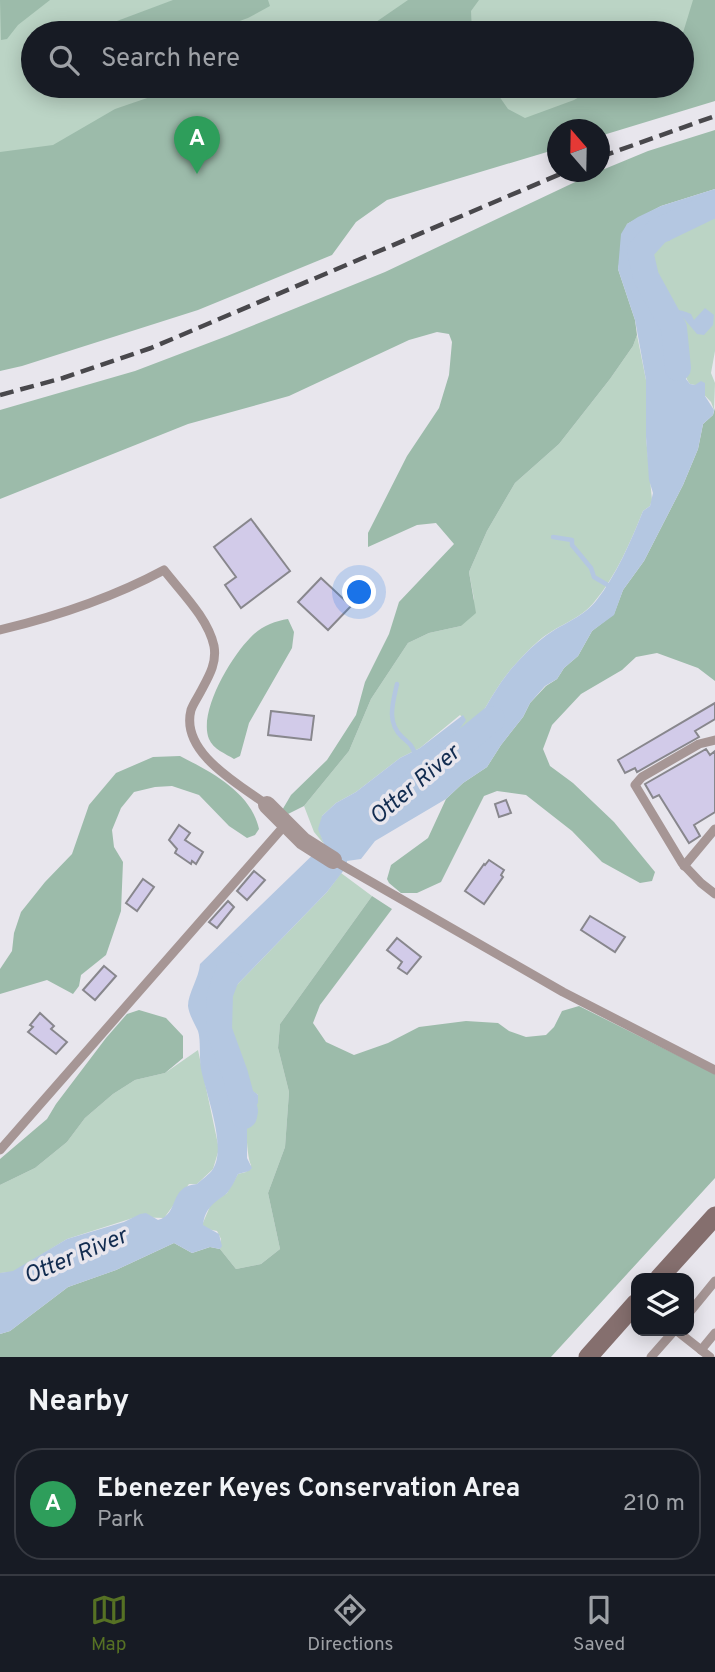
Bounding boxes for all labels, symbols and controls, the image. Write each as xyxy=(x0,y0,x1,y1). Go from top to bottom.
search box xyxy=(21,21,694,98)
icon: search xyxy=(45,41,83,79)
text: Search here xyxy=(101,43,240,76)
pin: A xyxy=(174,116,220,174)
north arrow xyxy=(547,119,610,182)
your location xyxy=(342,575,376,609)
water label: Otter River xyxy=(364,738,469,832)
water label: Otter River xyxy=(20,1222,134,1292)
map controls xyxy=(631,1273,694,1336)
button: layers xyxy=(631,1273,694,1336)
text: Nearby xyxy=(28,1384,129,1421)
text: Ebenezer Keyes Conservation Area xyxy=(97,1473,520,1506)
text: A xyxy=(45,1490,61,1519)
text: 210 m xyxy=(623,1490,685,1519)
text: Park xyxy=(97,1506,144,1535)
tab: Map xyxy=(90,1591,128,1657)
tab: Directions xyxy=(307,1591,394,1657)
tab: Saved xyxy=(573,1591,625,1657)

